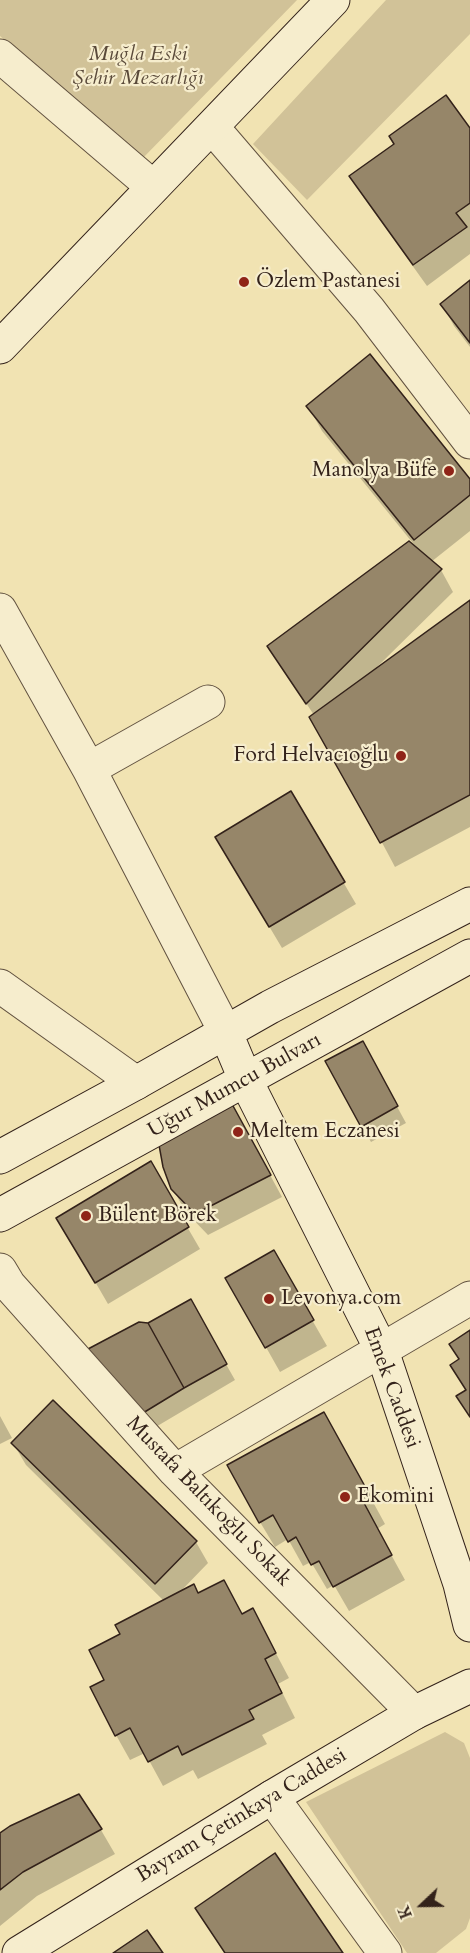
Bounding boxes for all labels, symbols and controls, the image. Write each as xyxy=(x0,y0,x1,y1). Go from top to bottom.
park label: Muğla Eski Şehir Mezarlığı xyxy=(73,42,203,92)
place label: Özlem Pastanesi xyxy=(256,269,400,295)
marker: Özlem Pastanesi xyxy=(237,275,251,289)
place label: Manolya Büfe xyxy=(312,458,437,484)
marker: Manolya Büfe xyxy=(442,464,456,478)
place label: Ford Helvacıoğlu xyxy=(234,743,389,769)
marker: Ford Helvacıoğlu xyxy=(394,749,408,763)
street label: Uğur Mumcu Bulvarı xyxy=(144,1028,326,1144)
place label: Meltem Eczanesi xyxy=(250,1119,400,1145)
marker: Meltem Eczanesi xyxy=(231,1125,245,1139)
place label: Bülent Börek xyxy=(98,1203,217,1229)
marker: Bülent Börek xyxy=(79,1209,93,1223)
place label: Levonya.com xyxy=(281,1286,401,1312)
marker: Levonya.com xyxy=(262,1292,276,1306)
street label: Emek Caddesi xyxy=(357,1324,425,1452)
street label: Mustafa Baltıkoğlu Sokak xyxy=(120,1412,296,1592)
place label: Ekomini xyxy=(357,1484,434,1510)
marker: Ekomini xyxy=(338,1490,352,1504)
street label: Bayram Çetinkaya Caddesi xyxy=(132,1743,352,1889)
north arrow xyxy=(392,1875,452,1935)
text: K xyxy=(393,1902,418,1922)

